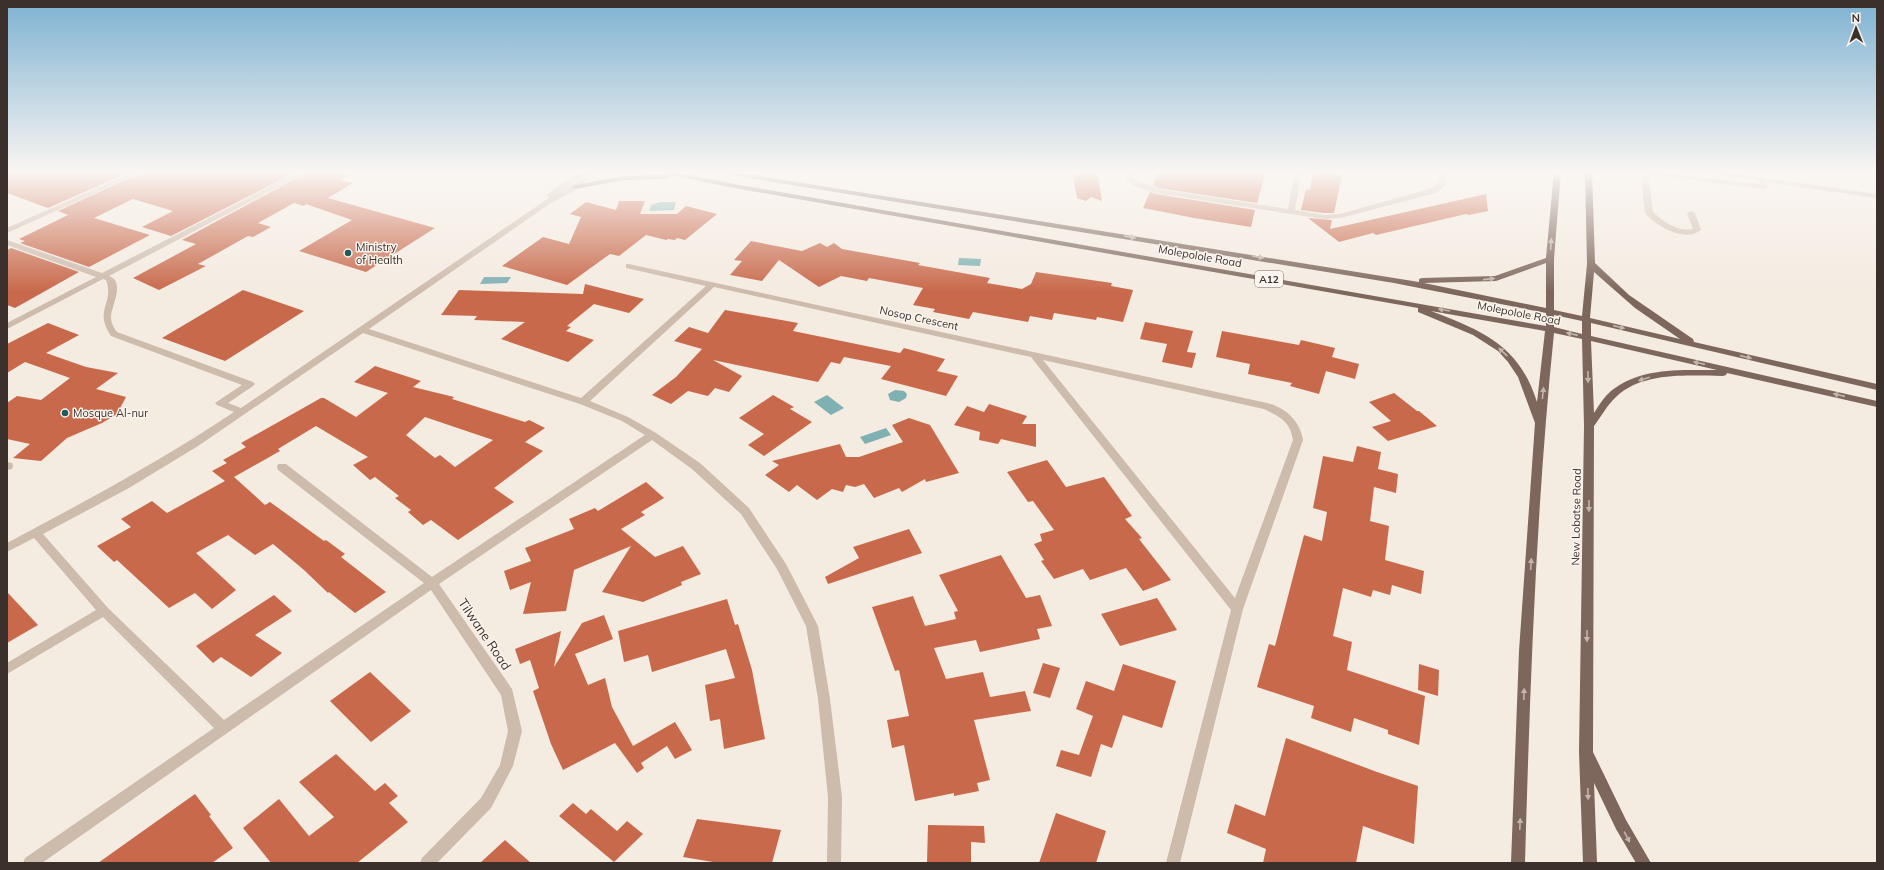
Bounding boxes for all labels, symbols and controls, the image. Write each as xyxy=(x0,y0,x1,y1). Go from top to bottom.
north arrow xyxy=(1836,8,1876,48)
text: N xyxy=(1852,11,1860,25)
one-way arrow xyxy=(1124,234,1136,240)
one-way arrow xyxy=(1548,238,1555,250)
place label: Ministry of Health xyxy=(356,240,403,267)
street label: Molepolole Road xyxy=(1157,242,1243,270)
marker: Ministry of Health xyxy=(343,248,353,258)
one-way arrow xyxy=(1252,254,1264,260)
road number: A12 xyxy=(1255,271,1283,287)
one-way arrow xyxy=(1483,276,1495,282)
street label: Molepolole Road xyxy=(1476,298,1562,328)
street label: Nosop Crescent xyxy=(878,303,960,333)
one-way arrow xyxy=(1438,306,1450,312)
one-way arrow xyxy=(1613,325,1625,331)
one-way arrow xyxy=(1566,331,1578,337)
one-way arrow xyxy=(1498,347,1508,357)
one-way arrow xyxy=(1740,354,1752,360)
one-way arrow xyxy=(1692,360,1705,366)
one-way arrow xyxy=(1585,370,1591,383)
one-way arrow xyxy=(1638,376,1650,382)
one-way arrow xyxy=(1540,387,1547,399)
one-way arrow xyxy=(1833,392,1845,398)
place label: Mosque Al-nur xyxy=(73,406,148,420)
marker: Mosque Al-nur xyxy=(60,408,70,418)
street label: New Lobatse Road xyxy=(1568,468,1584,566)
one-way arrow xyxy=(1586,500,1592,513)
one-way arrow xyxy=(1527,558,1534,570)
street label: Tilwane Road xyxy=(455,595,515,673)
one-way arrow xyxy=(1584,630,1590,643)
one-way arrow xyxy=(1520,688,1527,700)
one-way arrow xyxy=(1584,788,1591,800)
one-way arrow xyxy=(1516,818,1523,830)
one-way arrow xyxy=(1624,831,1631,843)

